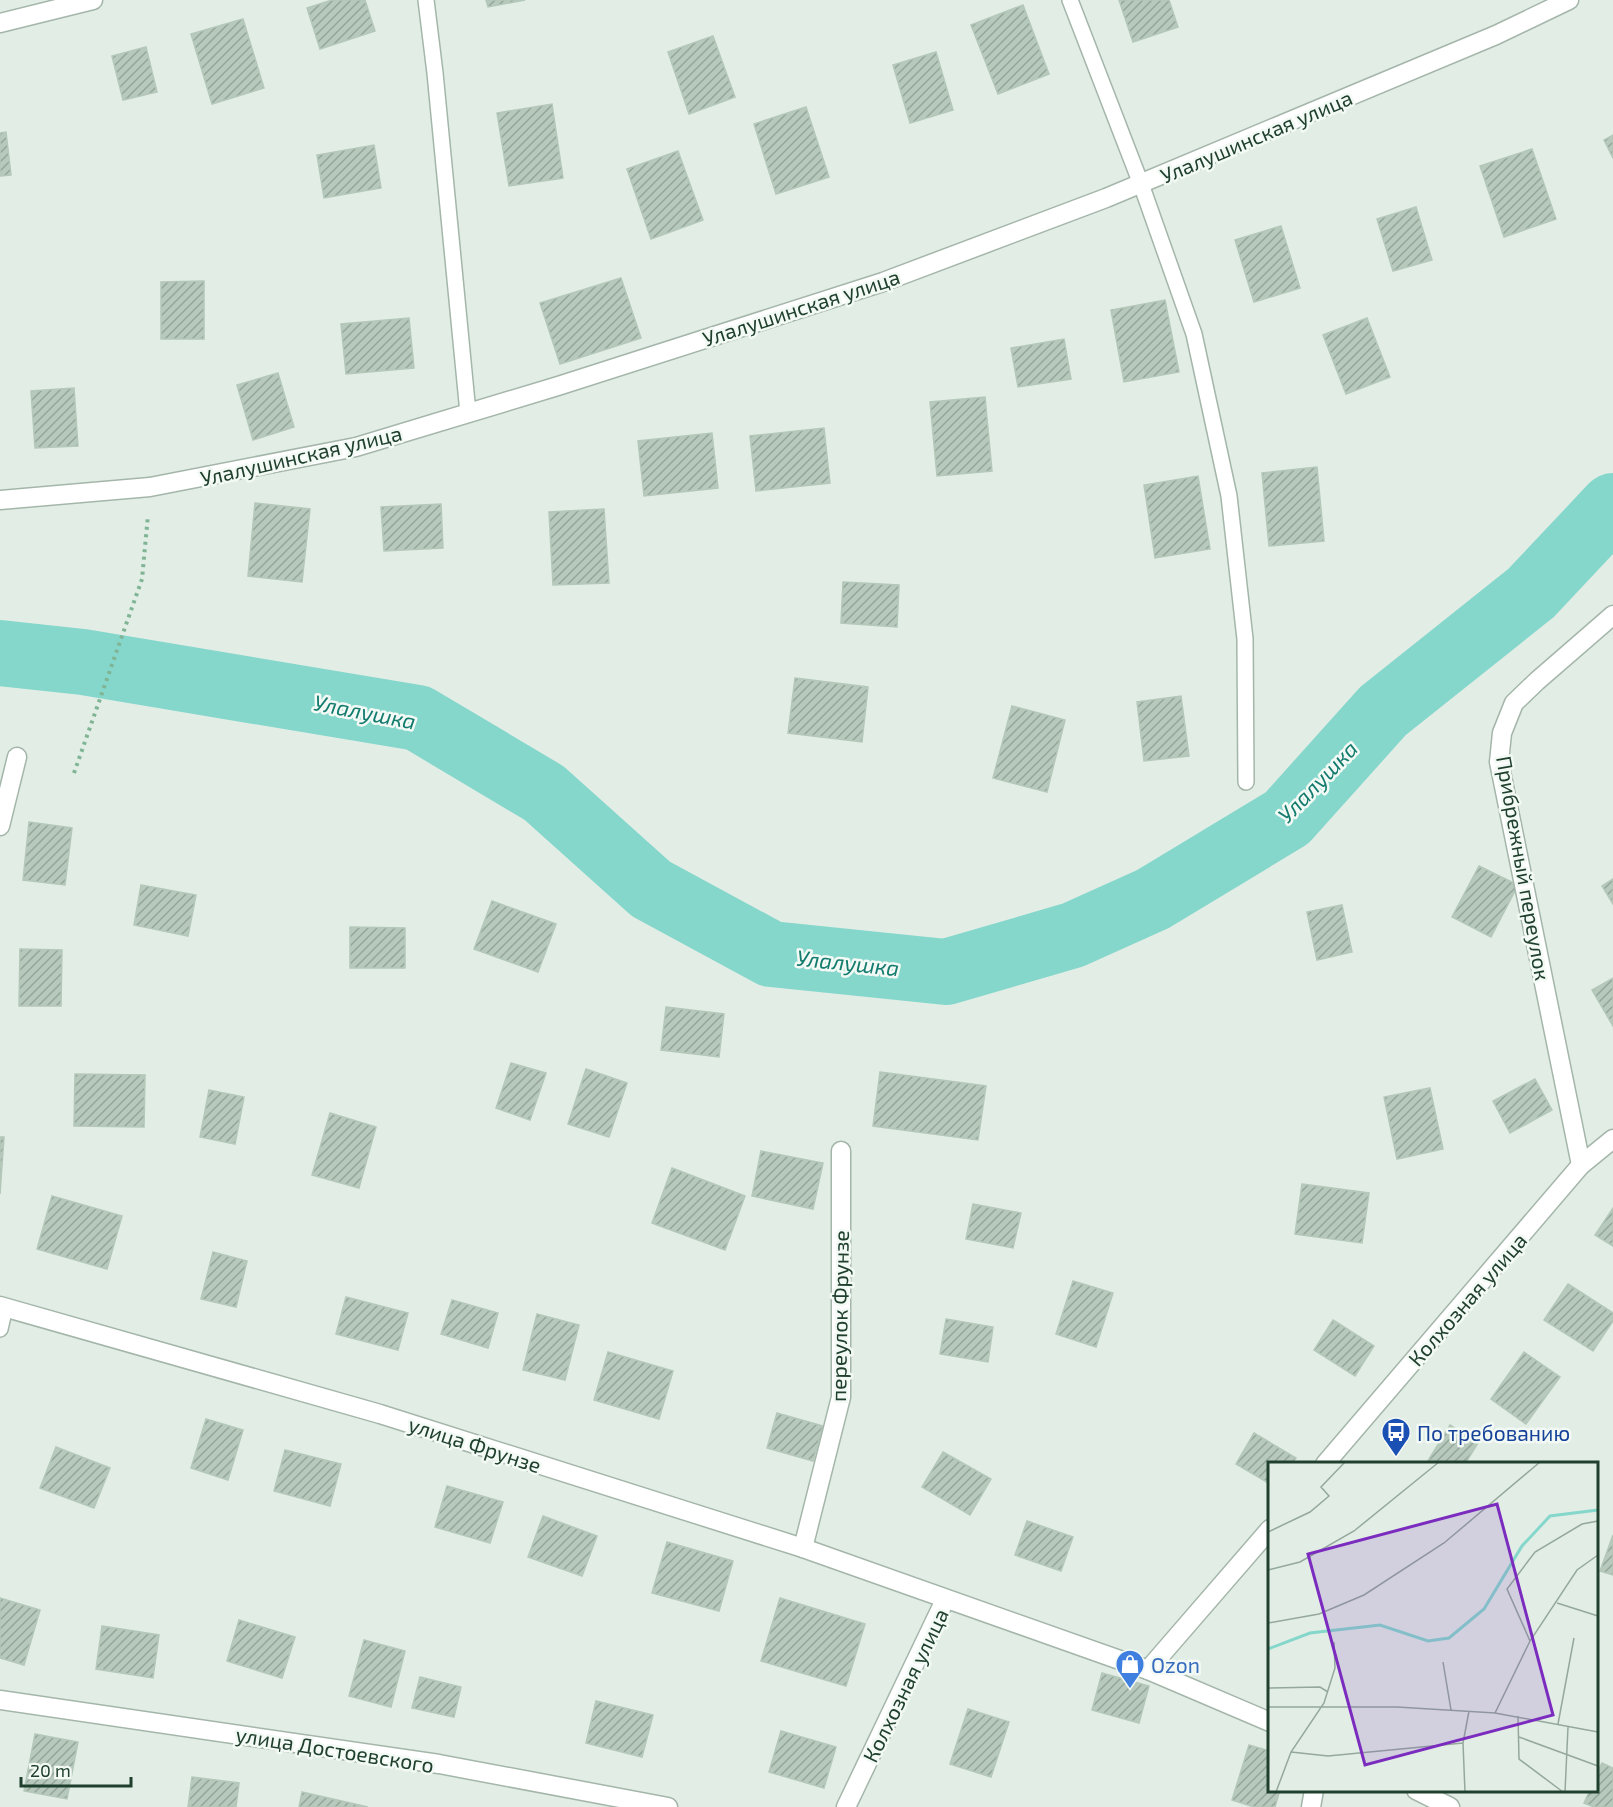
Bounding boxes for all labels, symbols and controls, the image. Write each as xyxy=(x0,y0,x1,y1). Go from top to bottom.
street label: Улалушинская улица xyxy=(1156,84,1356,189)
street label: Улалушинская улица xyxy=(699,263,903,352)
street label: Улалушинская улица xyxy=(198,420,404,491)
water label: Улалушка xyxy=(312,688,418,734)
water label: Улалушка xyxy=(1272,735,1362,827)
street label: Прибрежный переулок xyxy=(1491,754,1556,982)
water label: Улалушка xyxy=(795,944,901,980)
street label: Колхозная улица xyxy=(1403,1227,1532,1371)
street label: переулок Фрунзе xyxy=(825,1230,854,1402)
street label: улица Фрунзе xyxy=(405,1411,544,1478)
bus stop icon: По требованию xyxy=(1380,1416,1412,1458)
place label: По требованию xyxy=(1417,1420,1570,1445)
inset map xyxy=(1268,1462,1598,1792)
street label: Колхозная улица xyxy=(857,1604,954,1766)
shop icon: Ozon xyxy=(1114,1648,1146,1690)
place label: Ozon xyxy=(1151,1652,1200,1677)
street label: улица Достоевского xyxy=(234,1721,436,1778)
scale bar xyxy=(21,1750,130,1788)
text: 20 m xyxy=(30,1759,71,1781)

